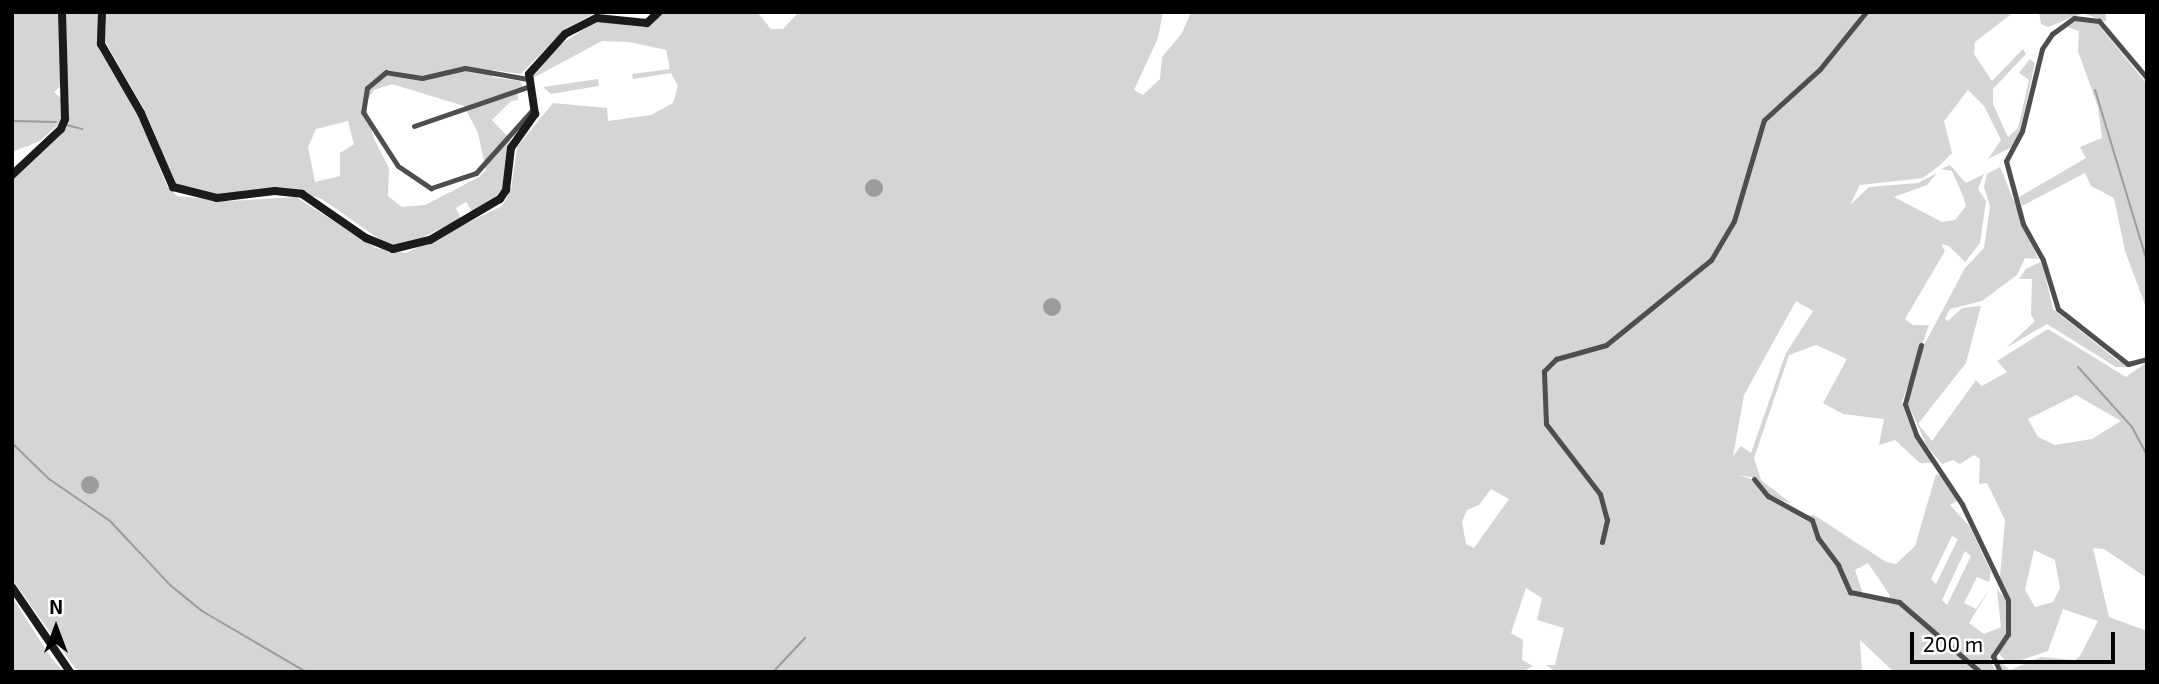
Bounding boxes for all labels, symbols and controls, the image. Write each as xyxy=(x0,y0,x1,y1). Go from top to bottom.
north arrow xyxy=(21,593,91,663)
text: N xyxy=(49,595,63,618)
scale bar xyxy=(1914,618,2119,662)
text: 200 m xyxy=(1923,631,1983,656)

